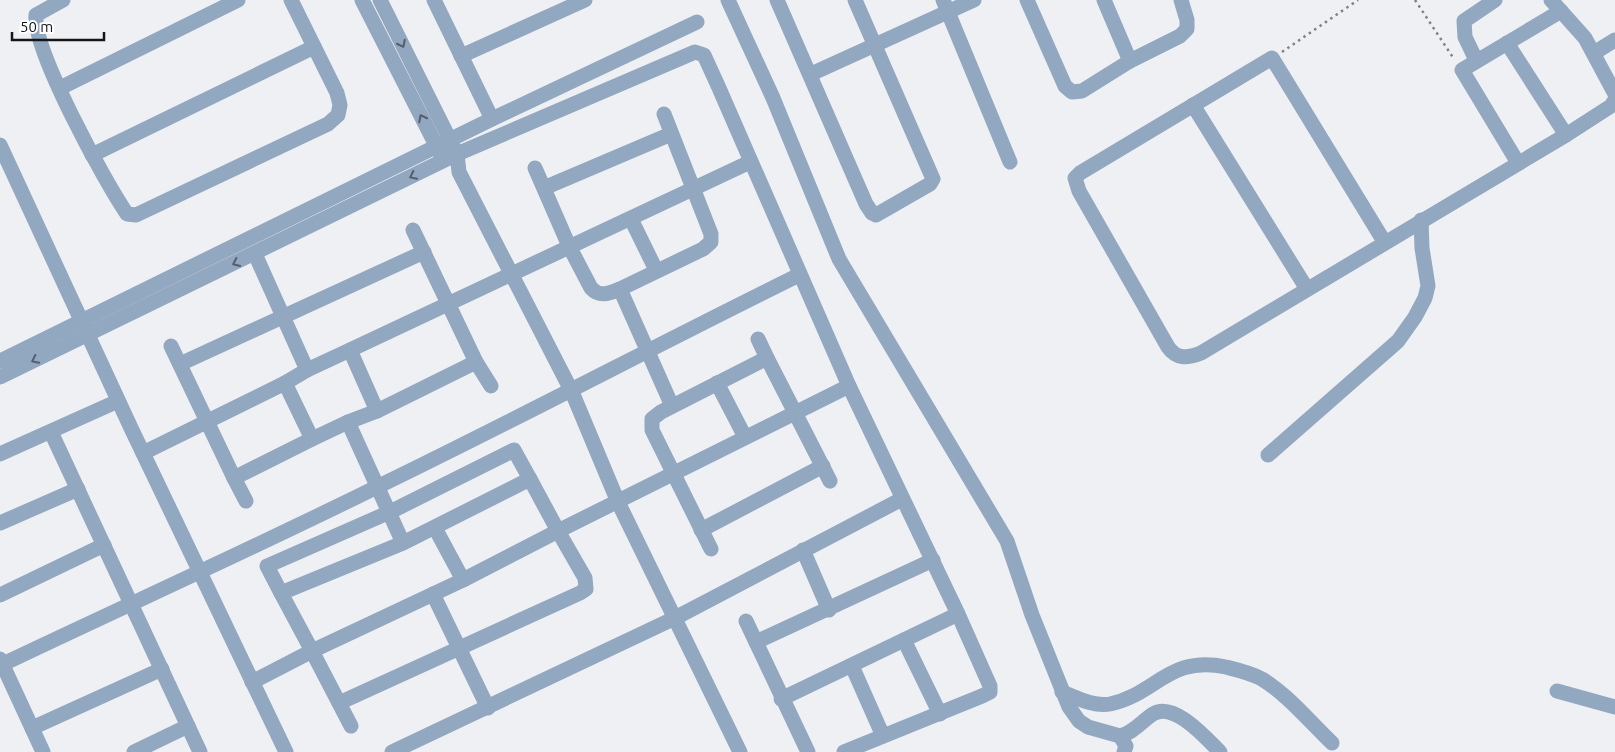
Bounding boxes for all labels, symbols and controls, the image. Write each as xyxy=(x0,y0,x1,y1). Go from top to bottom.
scale bar xyxy=(12,10,105,42)
text: 50 m xyxy=(20,18,53,35)
one-way arrow xyxy=(396,38,406,47)
one-way arrow xyxy=(418,114,428,123)
one-way arrow xyxy=(410,170,419,180)
one-way arrow xyxy=(232,257,241,267)
one-way arrow xyxy=(31,354,40,365)

